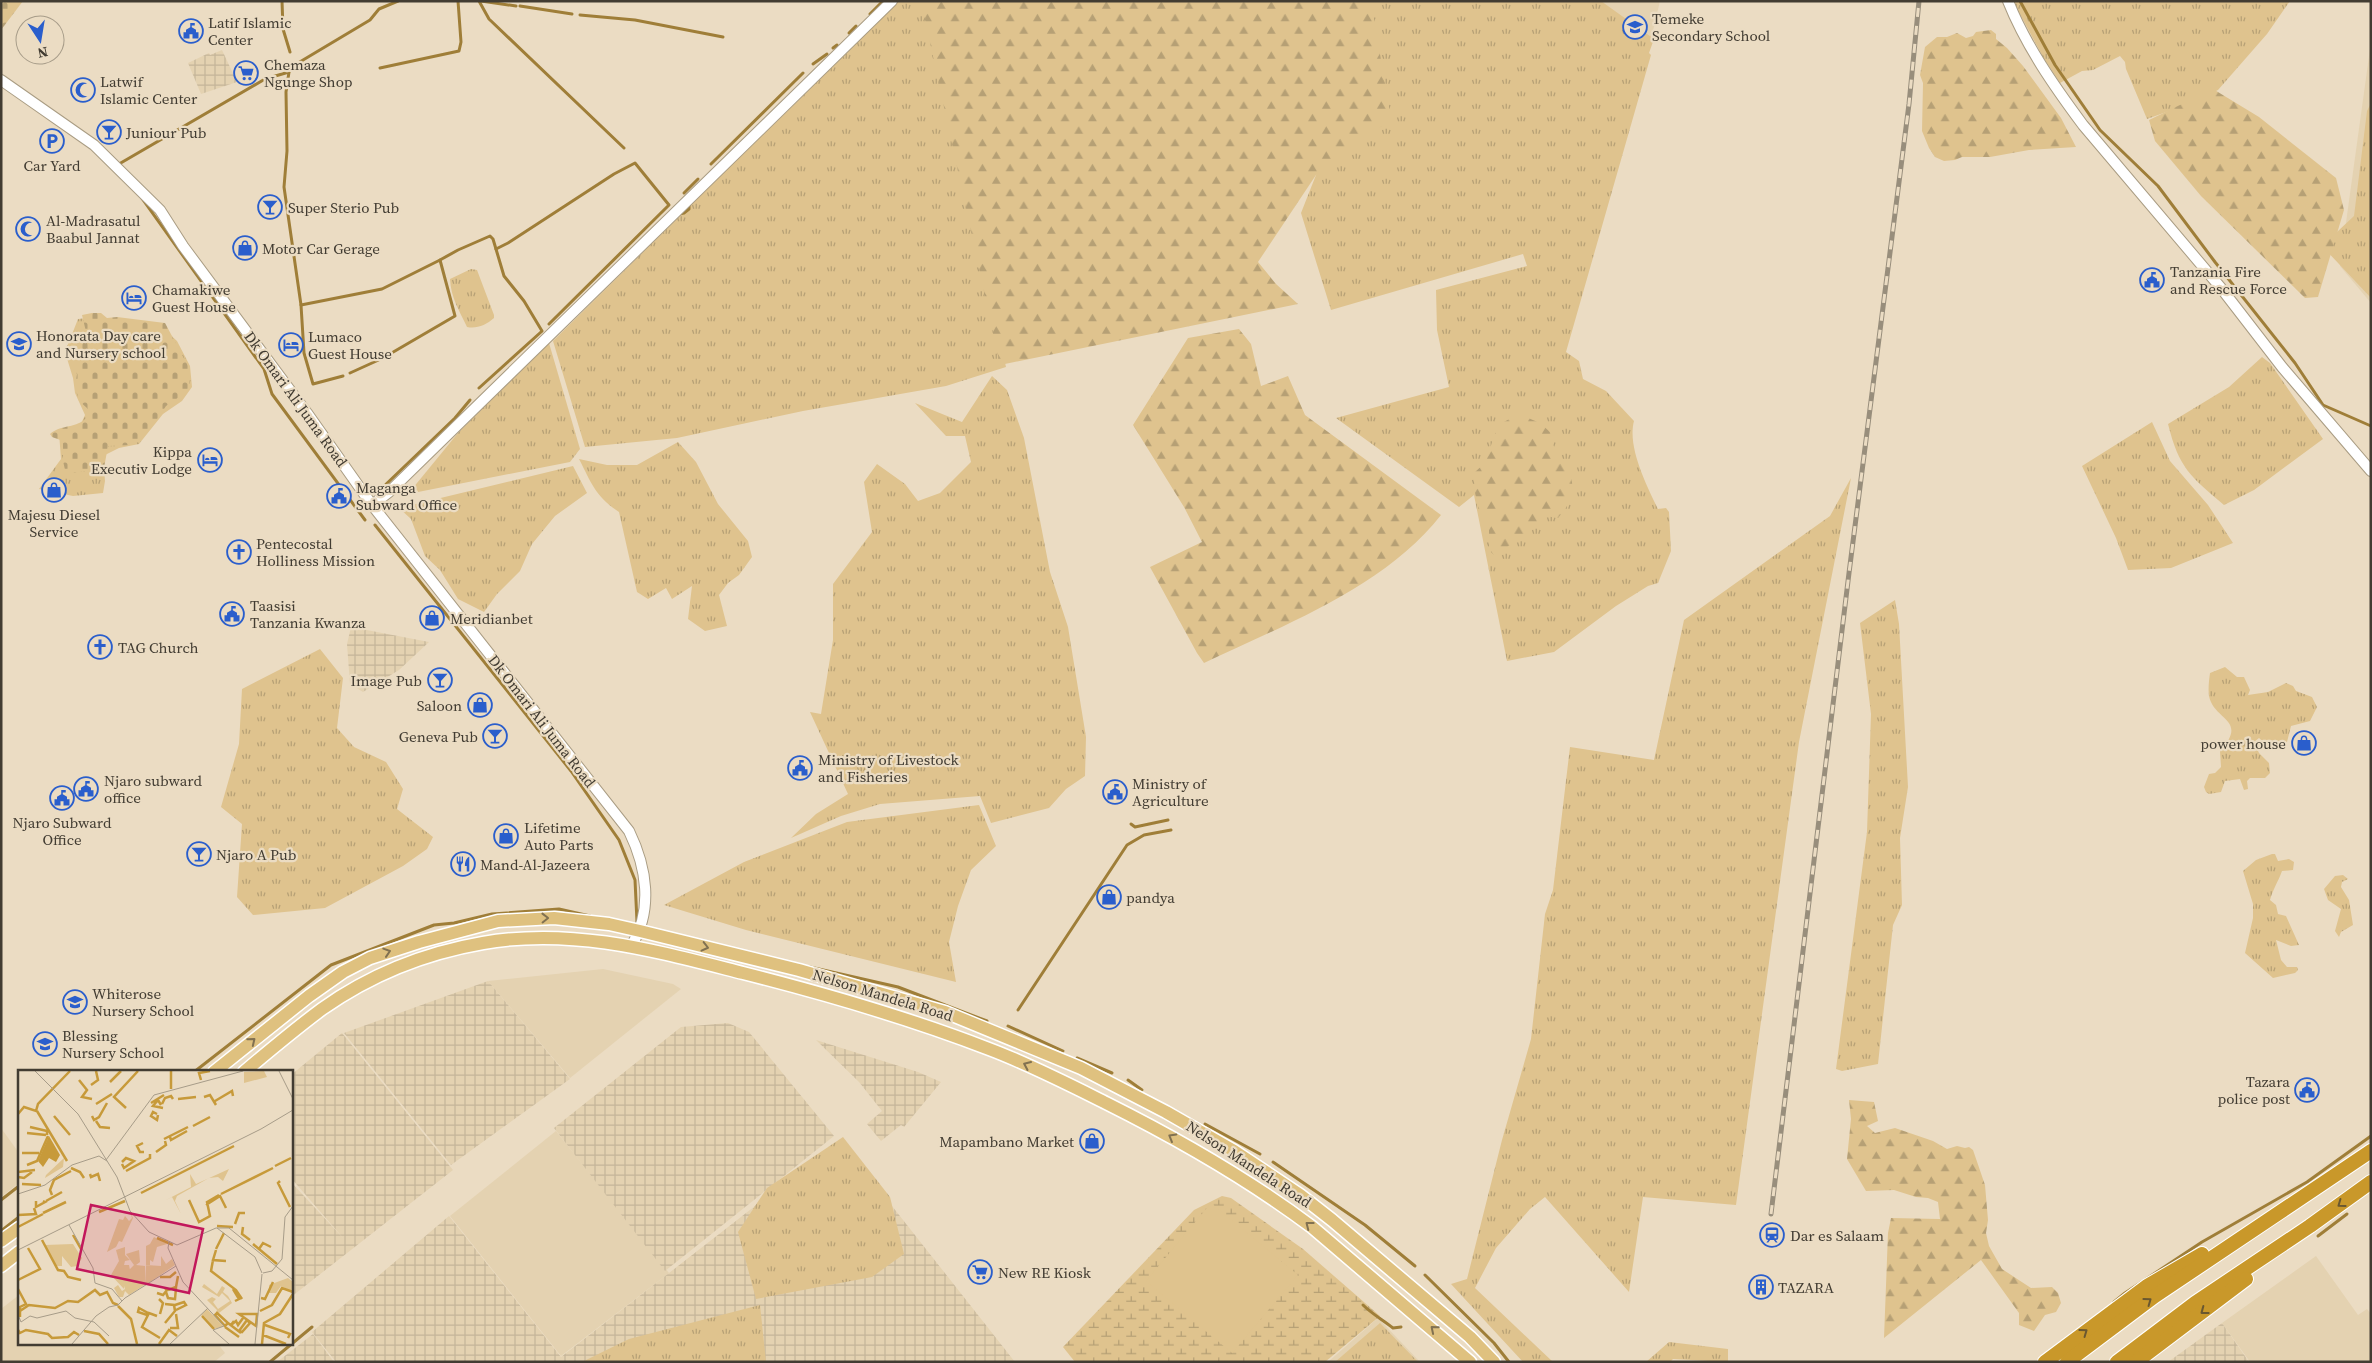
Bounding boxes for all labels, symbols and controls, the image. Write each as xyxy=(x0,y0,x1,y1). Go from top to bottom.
place label: Temeke Secondary School xyxy=(1652,8,1771,46)
place label: Latif Islamic Center xyxy=(208,12,292,50)
school or university icon: Temeke Secondary School xyxy=(1622,14,1648,40)
north arrow xyxy=(15,15,65,65)
public building icon: Latif Islamic Center xyxy=(178,18,204,44)
text: N xyxy=(36,42,50,64)
place label: Chemaza Ngunge Shop xyxy=(264,54,353,92)
supermarket icon: Chemaza Ngunge Shop xyxy=(233,60,259,86)
place label: Latwif Islamic Center xyxy=(100,71,198,109)
mosque icon: Latwif Islamic Center xyxy=(70,77,96,103)
bar icon: Juniour Pub xyxy=(96,119,122,145)
place label: Juniour Pub xyxy=(125,122,206,143)
parking icon: Car Yard xyxy=(39,128,65,154)
place label: Car Yard xyxy=(24,155,81,176)
bar icon: Super Sterio Pub xyxy=(257,194,283,220)
place label: Super Sterio Pub xyxy=(288,197,399,218)
place label: Al-Madrasatul Baabul Jannat xyxy=(46,210,141,248)
mosque icon: Al-Madrasatul Baabul Jannat xyxy=(15,216,41,242)
shop icon: Motor Car Gerage xyxy=(232,235,258,261)
place label: Motor Car Gerage xyxy=(262,238,380,259)
place label: Tanzania Fire and Rescue Force xyxy=(2170,261,2287,299)
public building icon: Tanzania Fire and Rescue Force xyxy=(2139,267,2165,293)
place label: Chamakiwe Guest House xyxy=(152,279,236,317)
hotel icon: Chamakiwe Guest House xyxy=(121,285,147,311)
place label: Honorata Day care and Nursery school xyxy=(36,325,166,363)
place label: Lumaco Guest House xyxy=(308,326,392,364)
street label: Dk Omari Ali Juma Road xyxy=(240,327,353,472)
school or university icon: Honorata Day care and Nursery school xyxy=(6,331,32,357)
hotel icon: Lumaco Guest House xyxy=(278,332,304,358)
place label: Kippa Executiv Lodge xyxy=(91,441,192,479)
hotel icon: Kippa Executiv Lodge xyxy=(197,447,223,473)
shop icon: Majesu Diesel Service xyxy=(41,477,67,503)
place label: Maganga Subward Office xyxy=(356,477,457,515)
public building icon: Maganga Subward Office xyxy=(326,483,352,509)
place label: Majesu Diesel Service xyxy=(8,504,101,542)
place label: Pentecostal Holliness Mission xyxy=(256,533,375,571)
church icon: Pentecostal Holliness Mission xyxy=(226,539,252,565)
place label: Taasisi Tanzania Kwanza xyxy=(250,595,366,633)
public building icon: Taasisi Tanzania Kwanza xyxy=(219,601,245,627)
shop icon: Meridianbet xyxy=(419,605,445,631)
place label: Meridianbet xyxy=(450,608,533,629)
church icon: TAG Church xyxy=(87,634,113,660)
place label: TAG Church xyxy=(118,637,199,658)
street label: Dk Omari Ali Juma Road xyxy=(484,650,601,792)
bar icon: Image Pub xyxy=(427,667,453,693)
place label: Image Pub xyxy=(350,670,422,691)
shop icon: Saloon xyxy=(467,692,493,718)
place label: Saloon xyxy=(417,695,462,716)
bar icon: Geneva Pub xyxy=(482,723,508,749)
place label: Geneva Pub xyxy=(399,726,478,747)
shop icon: power house xyxy=(2291,730,2317,756)
place label: power house xyxy=(2200,733,2286,754)
place label: Ministry of Livestock and Fisheries xyxy=(818,749,960,787)
public building icon: Ministry of Livestock and Fisheries xyxy=(787,755,813,781)
place label: Njaro subward office xyxy=(104,770,203,808)
place label: Ministry of Agriculture xyxy=(1132,773,1209,811)
public building icon: Njaro subward office xyxy=(73,776,99,802)
public building icon: Ministry of Agriculture xyxy=(1102,779,1128,805)
public building icon: Njaro Subward Office xyxy=(49,785,75,811)
place label: Njaro Subward Office xyxy=(12,812,112,850)
place label: Lifetime Auto Parts xyxy=(524,817,593,855)
shop icon: Lifetime Auto Parts xyxy=(493,823,519,849)
bar icon: Njaro A Pub xyxy=(186,841,212,867)
place label: Njaro A Pub xyxy=(216,844,296,865)
restaurant icon: Mand-Al-Jazeera xyxy=(450,851,476,877)
place label: Mand-Al-Jazeera xyxy=(480,854,591,875)
shop icon: pandya xyxy=(1096,884,1122,910)
place label: pandya xyxy=(1126,887,1175,908)
one-way arrow xyxy=(542,913,549,923)
one-way arrow xyxy=(700,941,709,952)
one-way arrow xyxy=(382,948,391,958)
street label: Nelson Mandela Road xyxy=(810,964,956,1026)
place label: Whiterose Nursery School xyxy=(92,983,195,1021)
school or university icon: Whiterose Nursery School xyxy=(62,989,88,1015)
place label: Blessing Nursery School xyxy=(62,1025,165,1063)
school or university icon: Blessing Nursery School xyxy=(32,1031,58,1057)
one-way arrow xyxy=(247,1038,256,1047)
one-way arrow xyxy=(1023,1061,1032,1072)
inset map xyxy=(18,1070,292,1346)
place label: Tazara police post xyxy=(2217,1071,2290,1109)
public building icon: Tazara police post xyxy=(2294,1077,2320,1103)
street label: Nelson Mandela Road xyxy=(1182,1116,1316,1213)
shop icon: Mapambano Market xyxy=(1079,1128,1105,1154)
place label: Mapambano Market xyxy=(939,1131,1074,1152)
one-way arrow xyxy=(1169,1134,1178,1144)
one-way arrow xyxy=(2337,1198,2347,1207)
station icon: Dar es Salaam xyxy=(1759,1222,1785,1248)
one-way arrow xyxy=(1306,1223,1315,1231)
place label: Dar es Salaam xyxy=(1790,1225,1885,1246)
supermarket icon: New RE Kiosk xyxy=(967,1259,993,1285)
place label: New RE Kiosk xyxy=(998,1262,1092,1283)
building icon: TAZARA xyxy=(1748,1274,1774,1300)
place label: TAZARA xyxy=(1778,1277,1834,1298)
one-way arrow xyxy=(2142,1299,2151,1307)
one-way arrow xyxy=(2200,1305,2210,1314)
one-way arrow xyxy=(1430,1326,1439,1335)
one-way arrow xyxy=(2078,1330,2087,1338)

